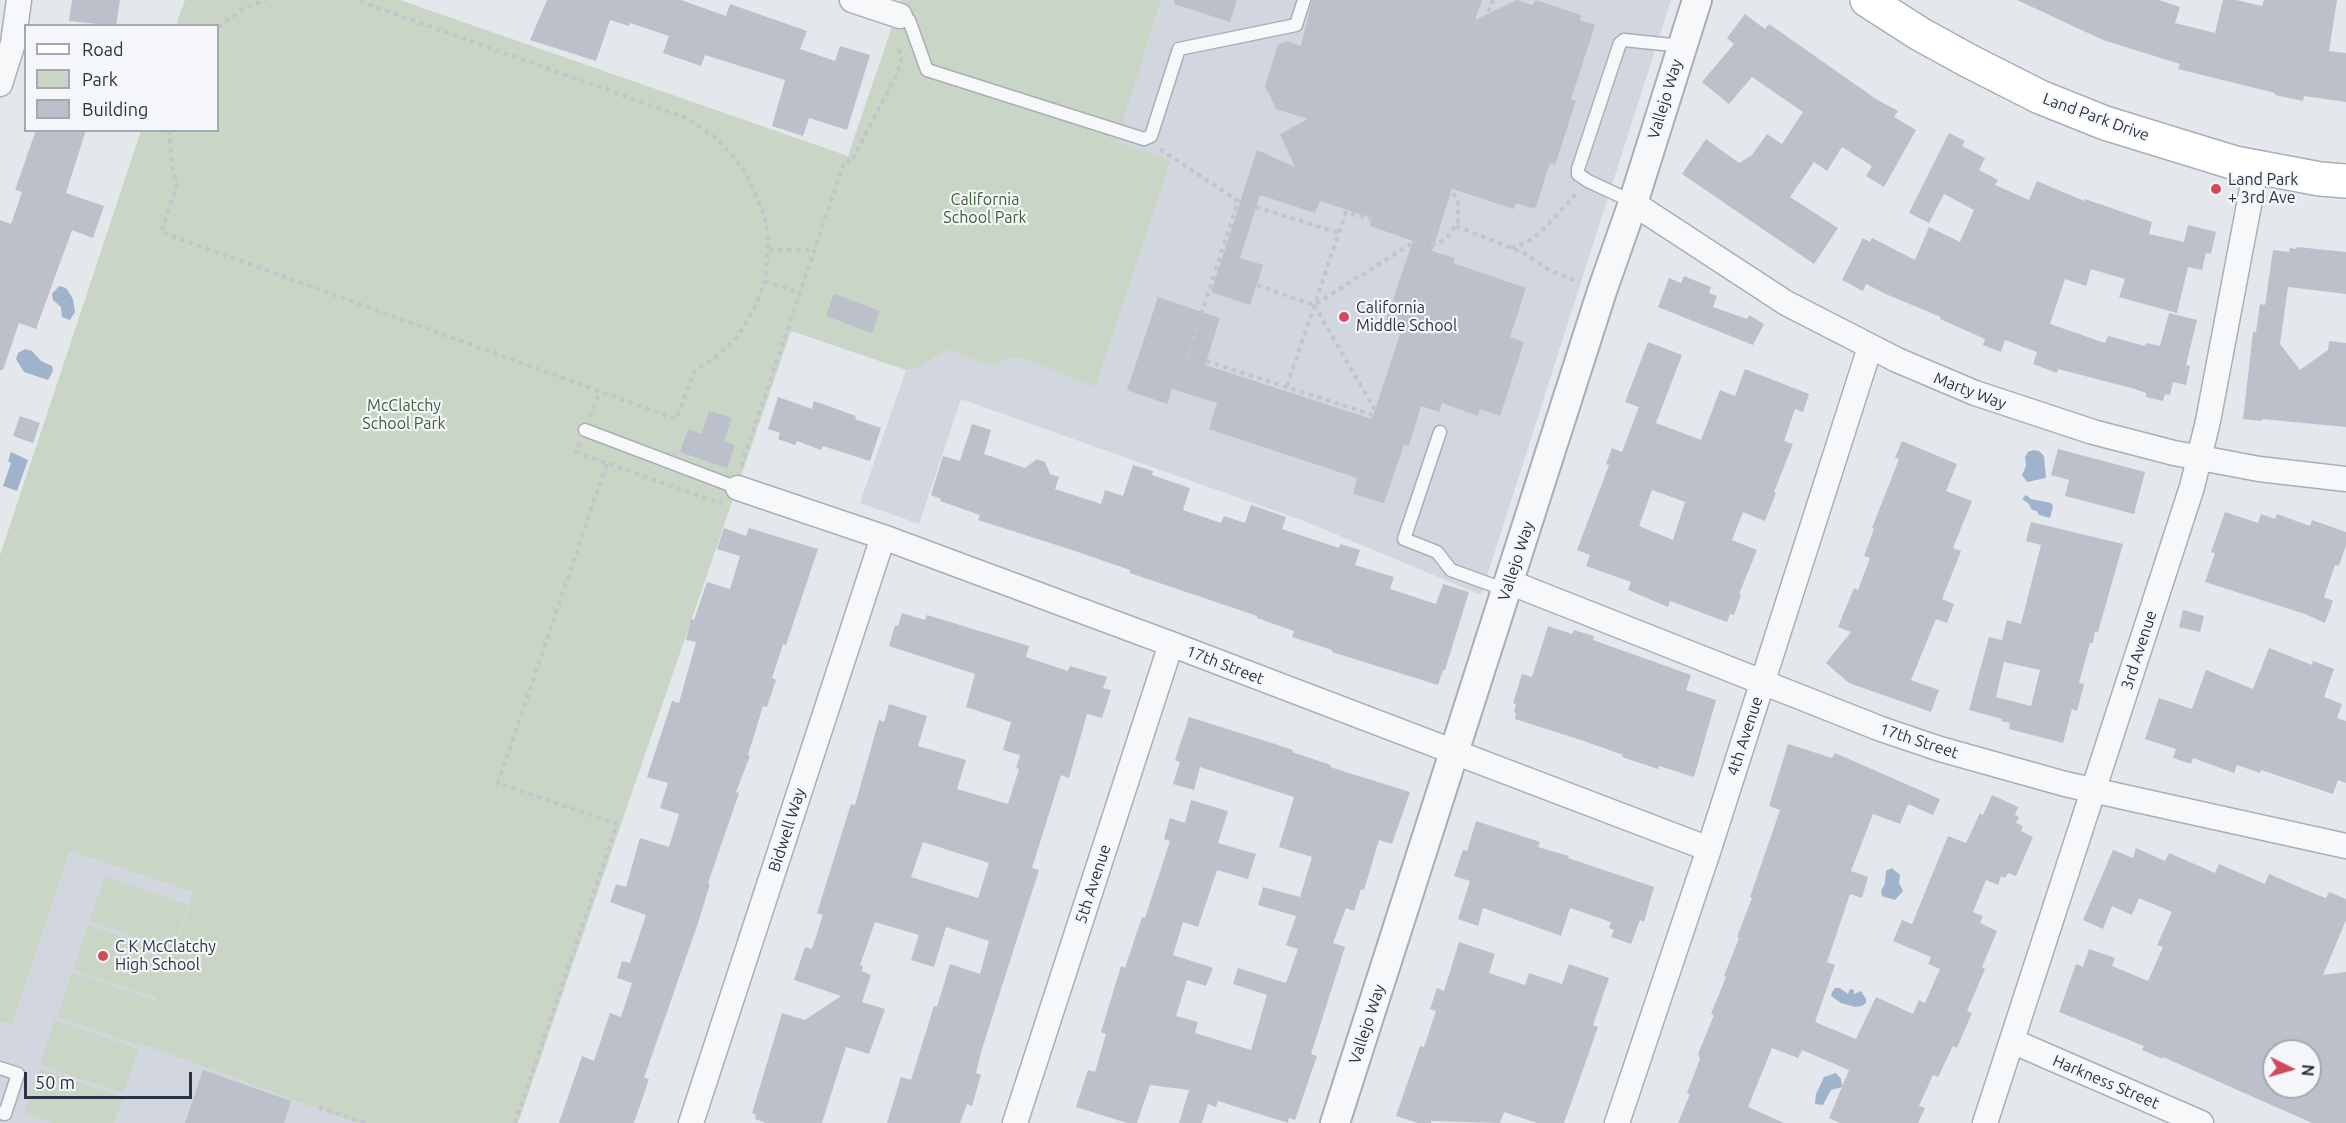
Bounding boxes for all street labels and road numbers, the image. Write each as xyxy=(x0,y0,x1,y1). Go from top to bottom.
street label: Vallejo Way xyxy=(1644,57,1686,141)
street label: Land Park Drive xyxy=(2040,89,2152,145)
street label: Marty Way xyxy=(1931,368,2009,414)
street label: Vallejo Way xyxy=(1494,519,1538,603)
street label: 3rd Avenue xyxy=(2117,608,2161,692)
street label: 17th Street xyxy=(1183,641,1267,689)
street label: 4th Avenue xyxy=(1723,694,1767,778)
street label: 17th Street xyxy=(1877,719,1961,763)
street label: Bidwell Way xyxy=(764,786,810,874)
street label: 5th Avenue xyxy=(1071,842,1115,926)
street label: Vallejo Way xyxy=(1345,982,1389,1066)
street label: Harkness Street xyxy=(2050,1051,2162,1113)

